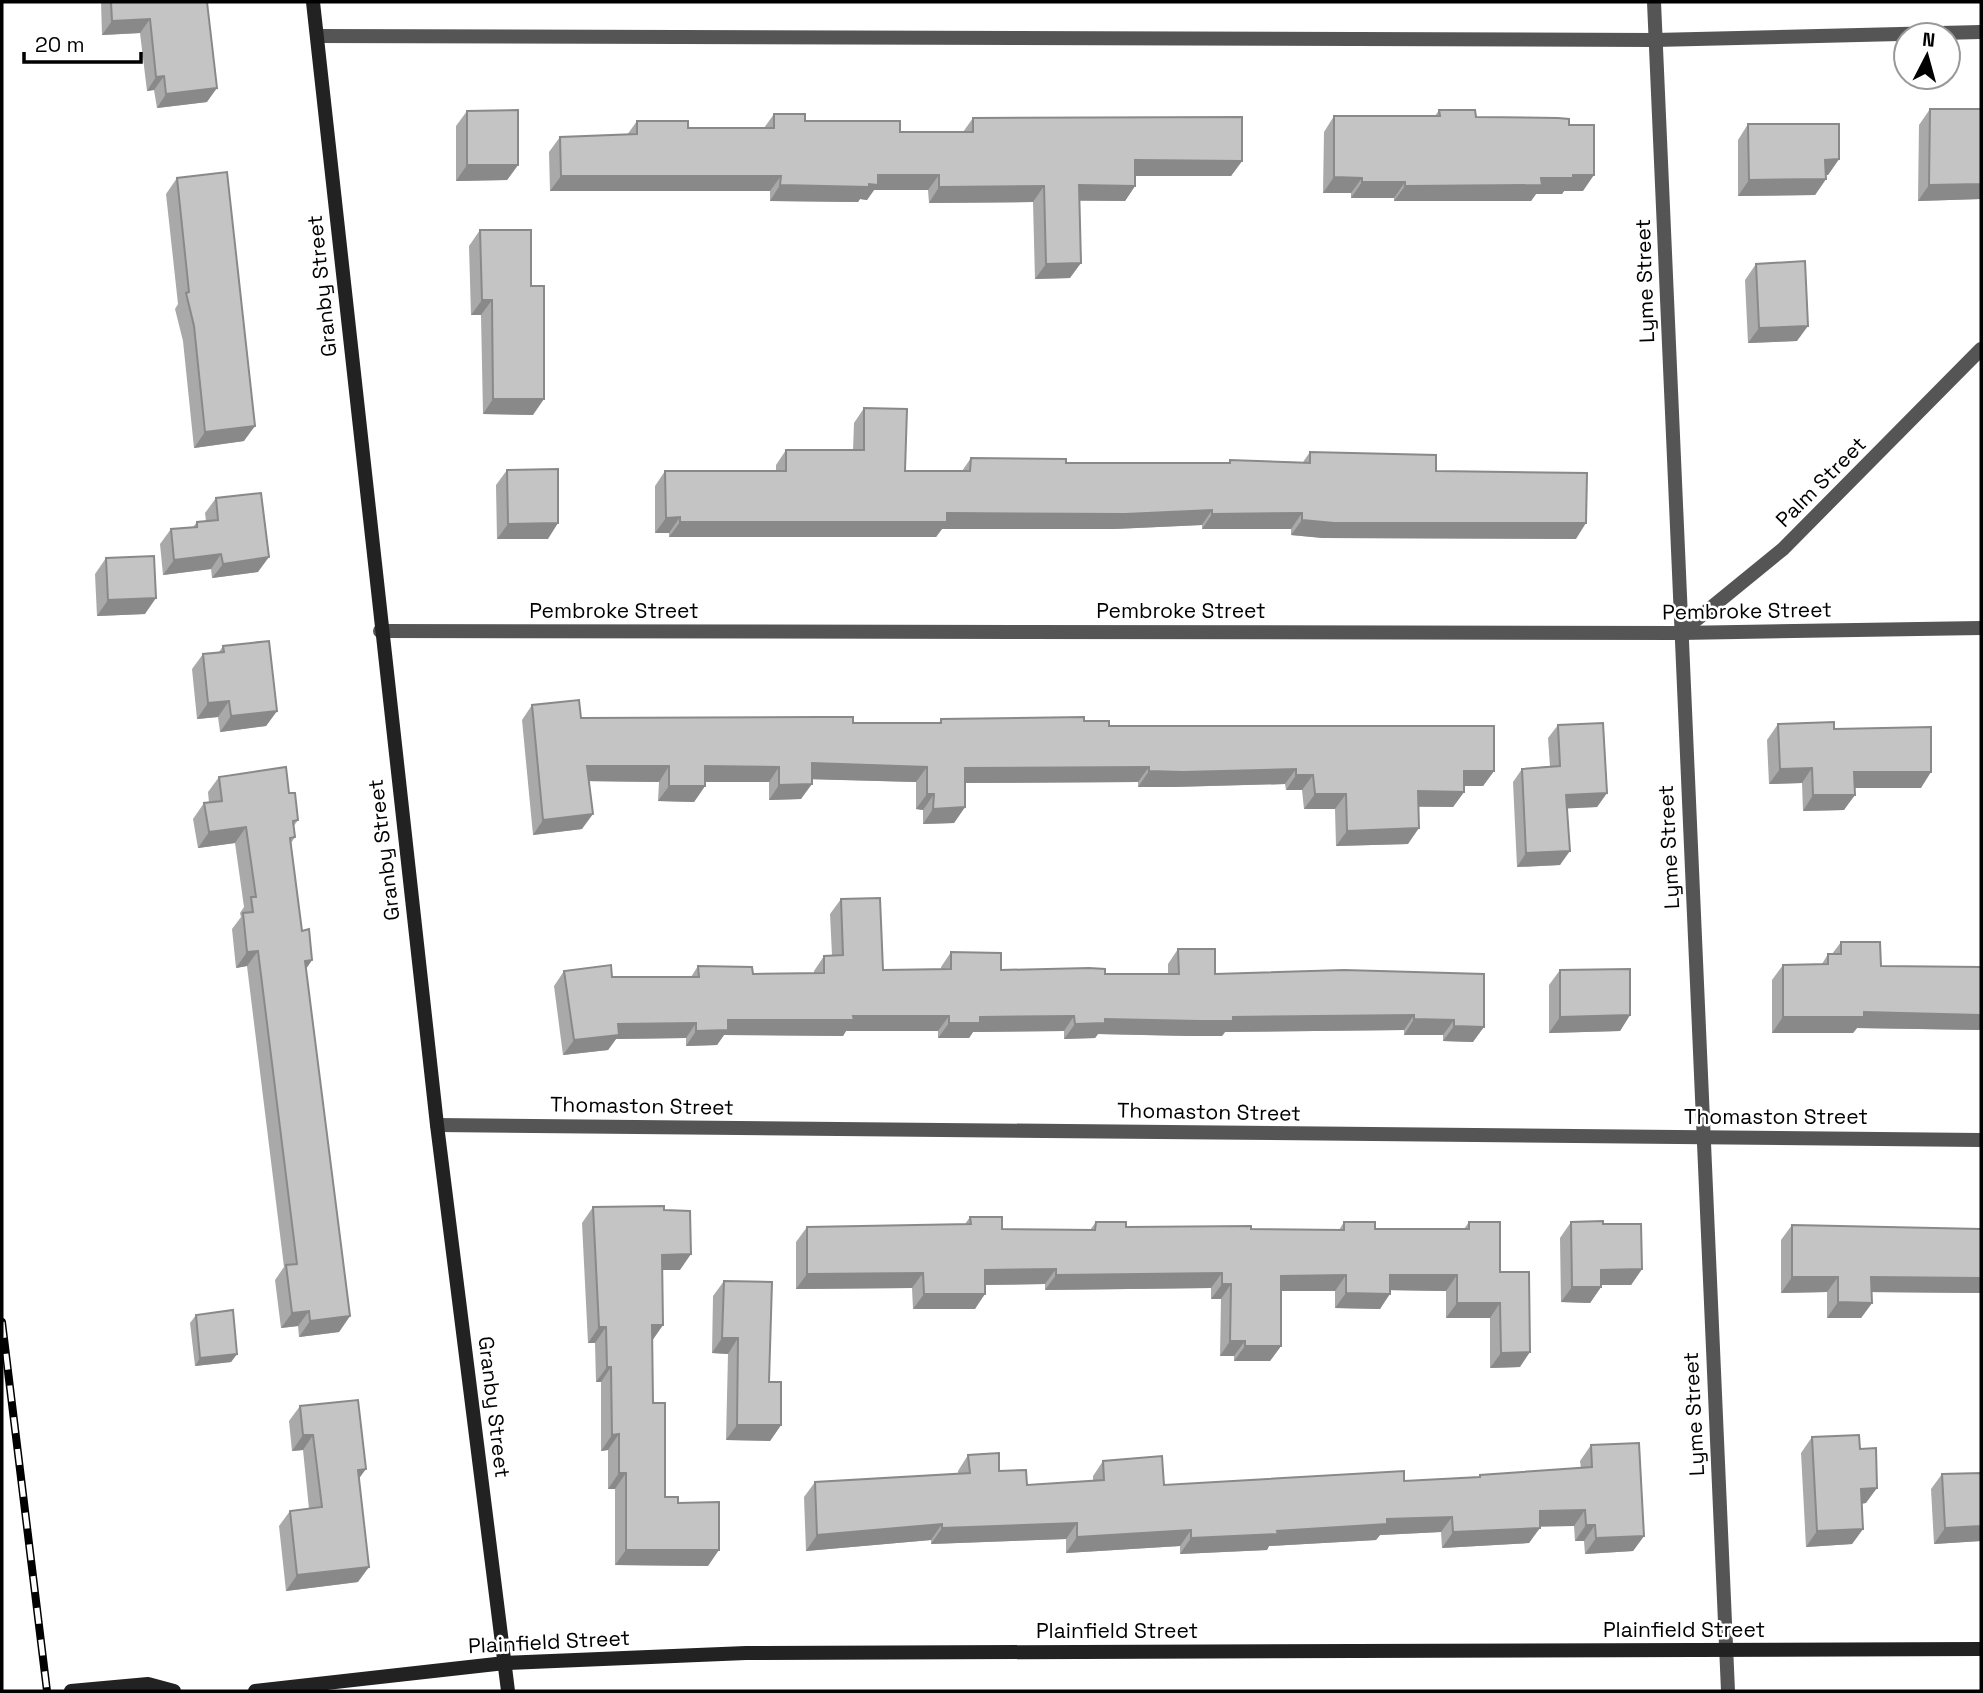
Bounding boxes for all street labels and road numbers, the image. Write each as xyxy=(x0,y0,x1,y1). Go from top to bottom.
street label: Granby Street xyxy=(301,214,342,358)
street label: Lyme Street xyxy=(1629,218,1660,344)
street label: Palm Street xyxy=(1770,431,1872,533)
street label: Pembroke Street xyxy=(1662,596,1832,625)
street label: Pembroke Street xyxy=(529,597,699,624)
street label: Pembroke Street xyxy=(1096,597,1266,624)
street label: Granby Street xyxy=(361,778,406,922)
street label: Lyme Street xyxy=(1652,784,1685,910)
street label: Thomaston Street xyxy=(550,1090,734,1121)
street label: Thomaston Street xyxy=(1117,1096,1301,1127)
street label: Thomaston Street xyxy=(1684,1103,1868,1130)
street label: Granby Street xyxy=(472,1335,517,1479)
street label: Lyme Street xyxy=(1677,1351,1710,1477)
street label: Plainfield Street xyxy=(1603,1616,1765,1643)
street label: Plainfield Street xyxy=(1036,1617,1198,1644)
street label: Plainfield Street xyxy=(467,1624,631,1659)

